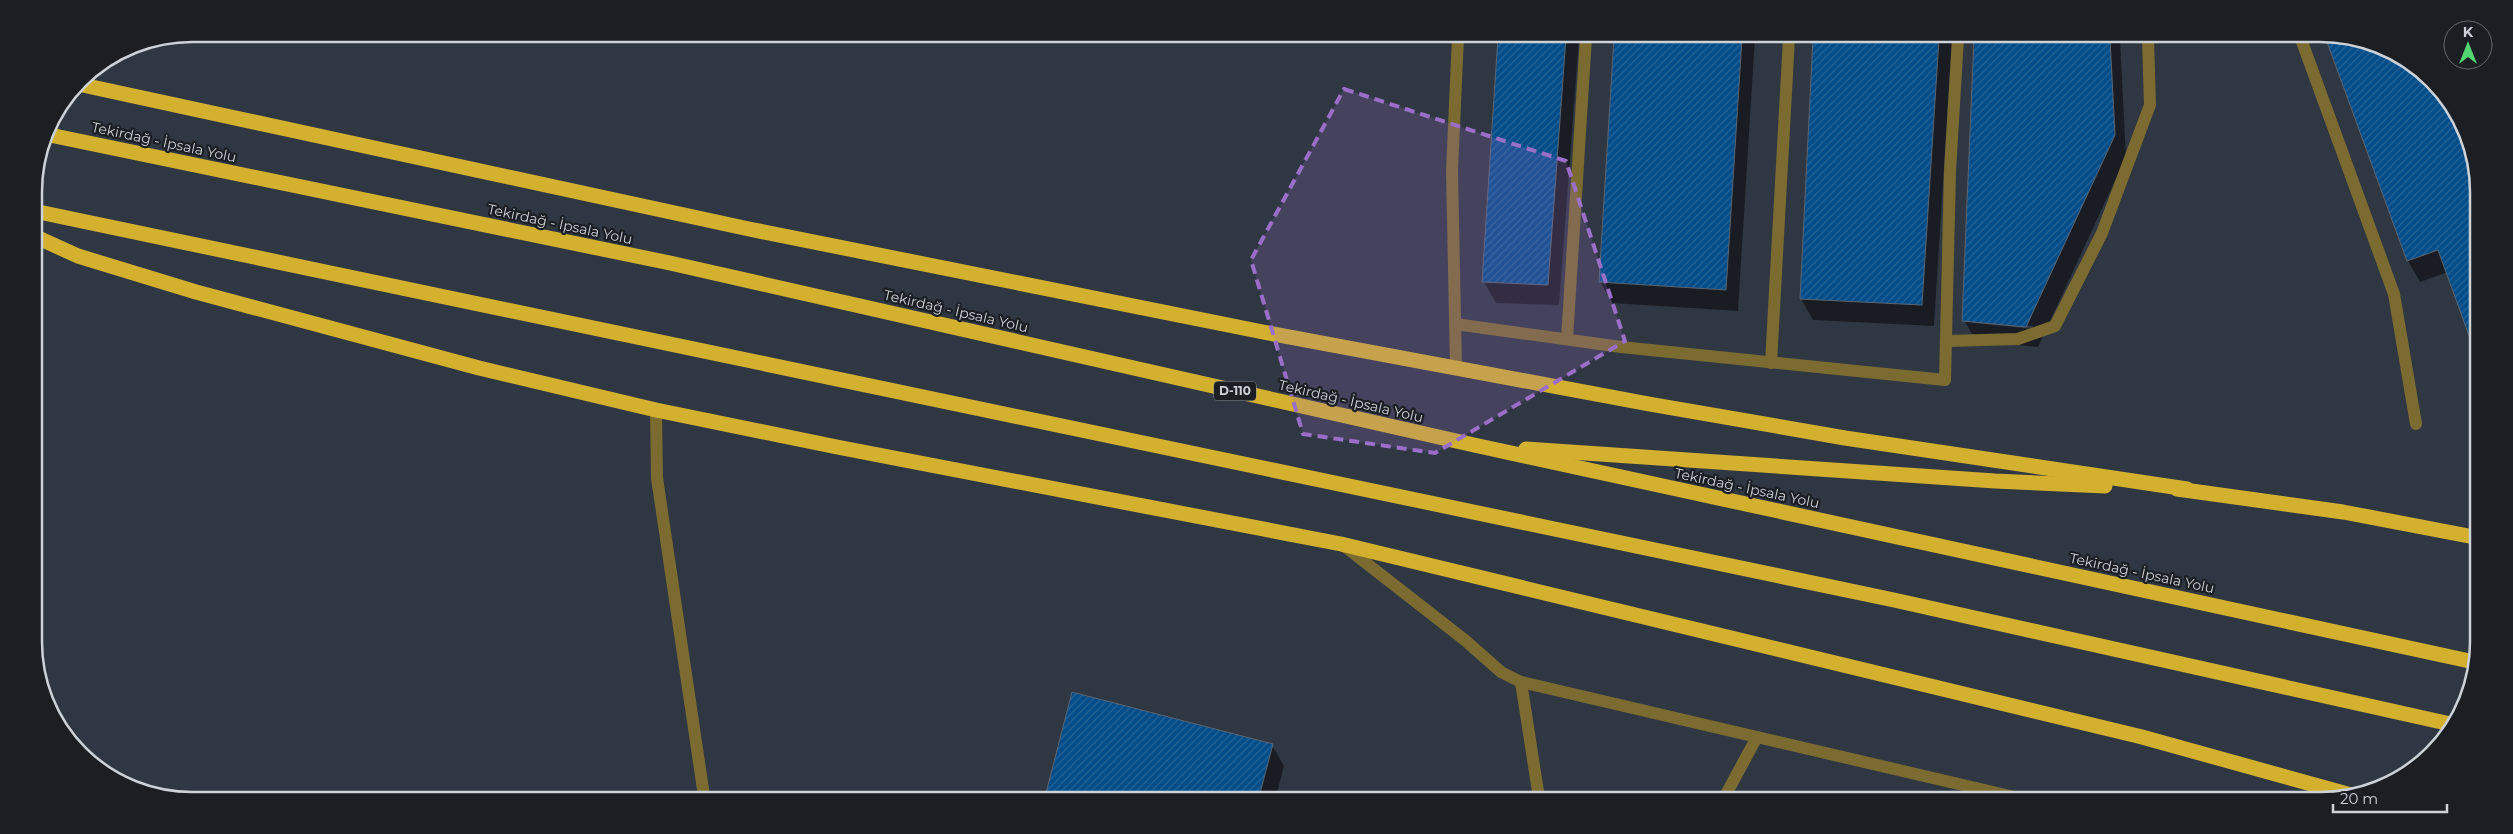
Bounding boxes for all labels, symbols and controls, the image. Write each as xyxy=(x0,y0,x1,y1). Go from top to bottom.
north arrow xyxy=(2443,20,2493,70)
text: K xyxy=(2463,23,2474,41)
street label: Tekirdağ - İpsala Yolu xyxy=(90,118,238,166)
street label: Tekirdağ - İpsala Yolu xyxy=(486,200,634,248)
street label: Tekirdağ - İpsala Yolu xyxy=(882,286,1030,336)
street label: Tekirdağ - İpsala Yolu xyxy=(1277,376,1425,426)
road number: D-110 xyxy=(1214,382,1256,401)
street label: Tekirdağ - İpsala Yolu xyxy=(1673,464,1821,512)
street label: Tekirdağ - İpsala Yolu xyxy=(2068,549,2216,597)
scale bar xyxy=(2333,782,2447,814)
text: 20 m xyxy=(2340,789,2378,808)

